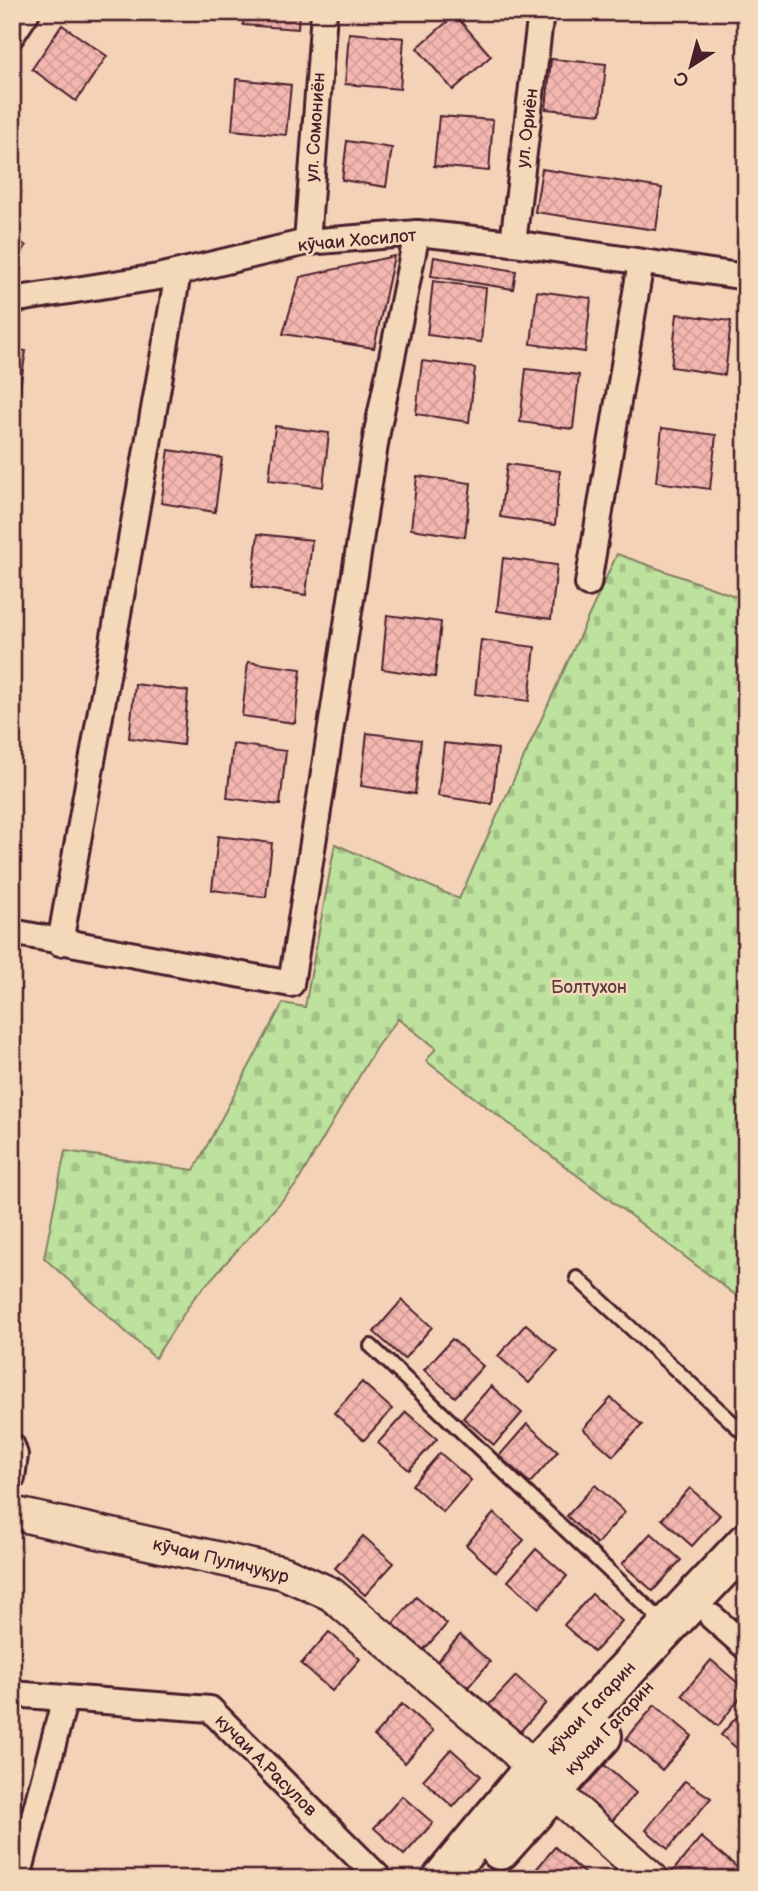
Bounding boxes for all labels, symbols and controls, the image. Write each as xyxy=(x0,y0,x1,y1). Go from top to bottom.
north arrow xyxy=(656,32,726,102)
text: С xyxy=(670,65,694,92)
street label: ул. Сомониён xyxy=(301,71,330,183)
street label: ул. Ориён xyxy=(512,87,543,169)
street label: кӯчаи Хосилот xyxy=(297,225,418,256)
park label: Болтухон xyxy=(551,977,627,998)
street label: кӯчаи Пуличуқур xyxy=(151,1533,291,1588)
street label: кӯчаи Гагарин xyxy=(543,1657,640,1760)
street label: кучаи Гагарин xyxy=(560,1677,658,1780)
street label: кучаи А.Расулов xyxy=(210,1710,321,1821)

